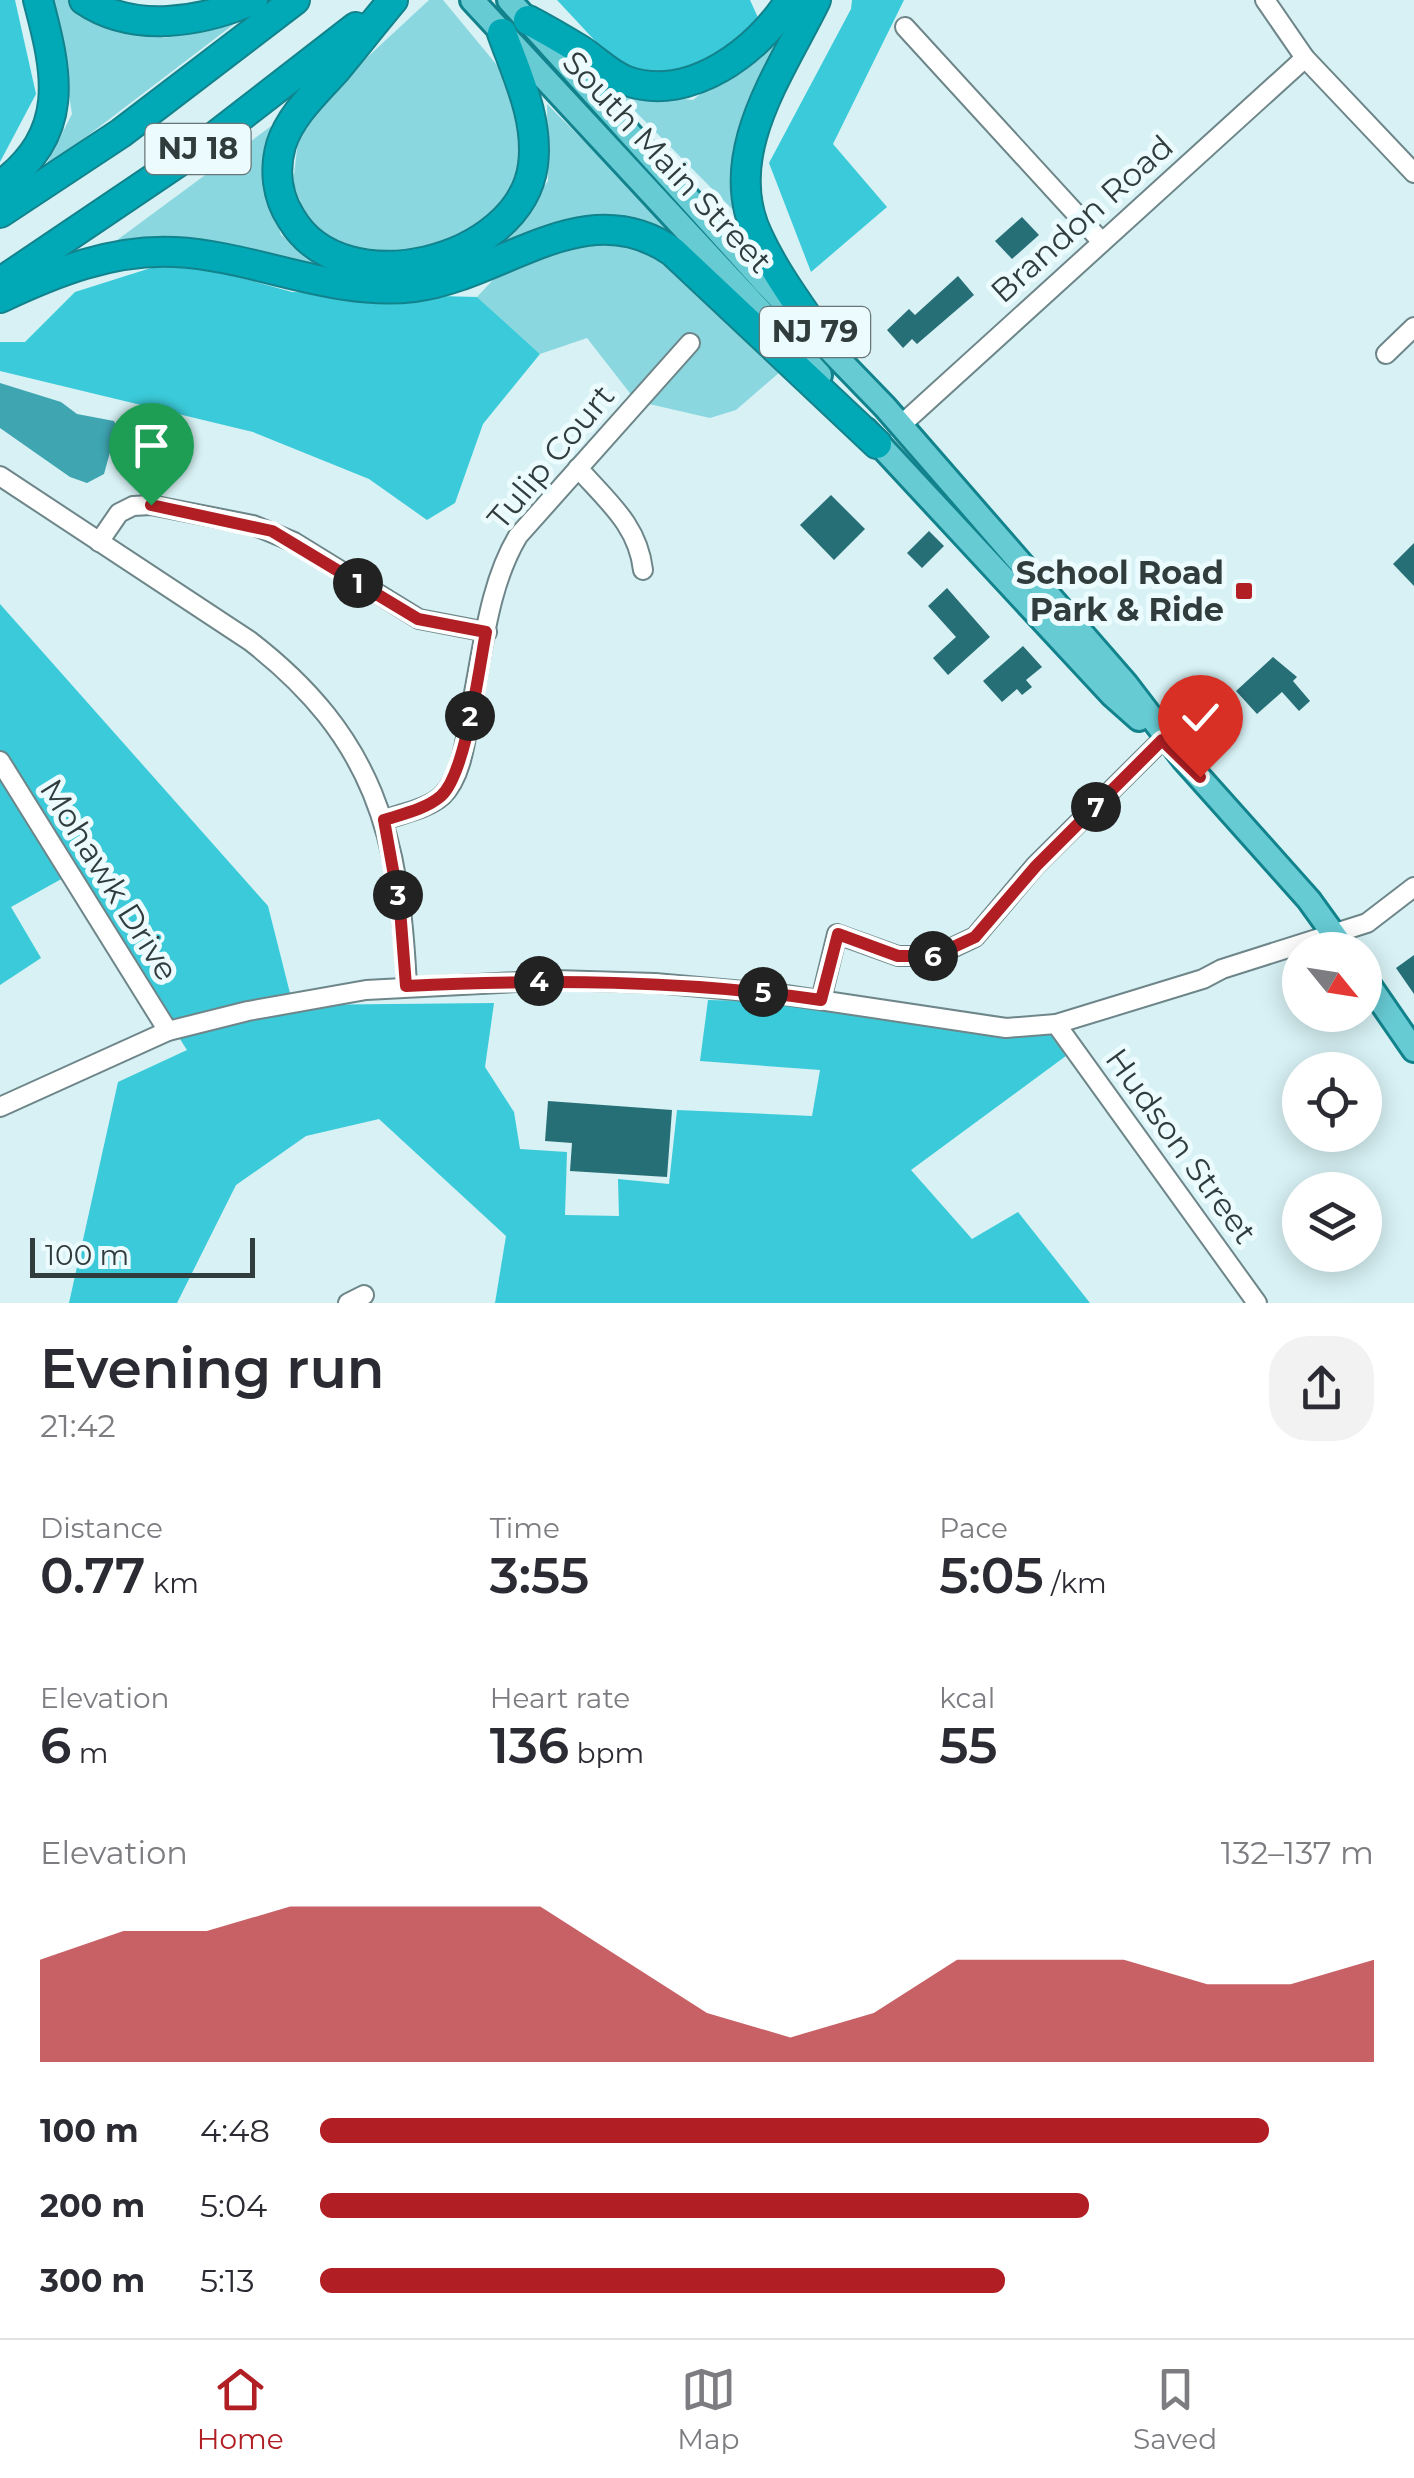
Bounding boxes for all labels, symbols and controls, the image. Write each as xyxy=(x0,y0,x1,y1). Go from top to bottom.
street label: South Main Street xyxy=(555,43,780,281)
road number: NJ 18 xyxy=(146,124,250,174)
street label: Brandon Road xyxy=(983,127,1181,311)
road number: NJ 79 xyxy=(760,307,870,357)
street label: Tulip Court xyxy=(479,377,622,537)
pin xyxy=(109,403,194,506)
icon: arrive xyxy=(124,418,179,473)
place label: School Road Park & Ride xyxy=(1016,553,1224,629)
pin: 1 xyxy=(333,558,383,608)
text: 1 xyxy=(353,566,363,600)
marker: School Road Park & Ride xyxy=(1233,580,1255,602)
pin xyxy=(1158,675,1243,778)
icon: check xyxy=(1173,690,1228,745)
pin: 2 xyxy=(445,691,495,741)
text: 2 xyxy=(462,699,478,733)
street label: Mohawk Drive xyxy=(32,772,187,988)
pin: 7 xyxy=(1071,782,1121,832)
text: 7 xyxy=(1087,790,1105,824)
pin: 3 xyxy=(373,870,423,920)
text: 3 xyxy=(390,878,406,912)
pin: 6 xyxy=(908,931,958,981)
north arrow xyxy=(1282,932,1382,1032)
map controls xyxy=(1282,932,1382,1272)
text: 6 xyxy=(924,939,942,973)
pin: 4 xyxy=(514,956,564,1006)
text: 4 xyxy=(529,964,549,998)
pin: 5 xyxy=(738,967,788,1017)
text: 5 xyxy=(755,975,771,1009)
street label: Hudson Street xyxy=(1098,1041,1265,1251)
button: locate xyxy=(1282,1052,1382,1152)
button: layers xyxy=(1282,1172,1382,1272)
scale bar xyxy=(30,1233,255,1278)
text: 100 m xyxy=(45,1238,129,1272)
text: Evening run xyxy=(40,1335,385,1402)
button: share xyxy=(1269,1336,1374,1441)
text: 21:42 xyxy=(40,1406,116,1445)
text: Distance xyxy=(40,1511,163,1545)
text: Time xyxy=(490,1511,560,1545)
text: Pace xyxy=(939,1511,1008,1545)
text: 0.77 xyxy=(40,1545,145,1606)
text: 3:55 xyxy=(490,1545,589,1606)
text: 5:05 xyxy=(939,1545,1044,1606)
text: km xyxy=(145,1566,199,1600)
text: /km xyxy=(1044,1566,1107,1600)
text: Elevation xyxy=(40,1681,169,1715)
text: Heart rate xyxy=(490,1681,630,1715)
text: kcal xyxy=(939,1681,995,1715)
text: 6 xyxy=(40,1715,71,1776)
text: 136 xyxy=(490,1715,569,1776)
text: 55 xyxy=(939,1715,997,1776)
text: m xyxy=(71,1736,108,1770)
text: bpm xyxy=(569,1736,644,1770)
text: Elevation xyxy=(40,1833,188,1872)
text: 132–137 m xyxy=(1221,1833,1374,1872)
text: 100 m xyxy=(40,2111,139,2150)
text: 4:48 xyxy=(200,2111,270,2150)
text: 200 m xyxy=(40,2186,145,2225)
text: 5:04 xyxy=(200,2186,267,2225)
text: 300 m xyxy=(40,2261,145,2300)
text: 5:13 xyxy=(200,2261,255,2300)
tab: Home xyxy=(197,2362,284,2456)
tab: Map xyxy=(677,2362,740,2456)
tab: Saved xyxy=(1133,2362,1217,2456)

